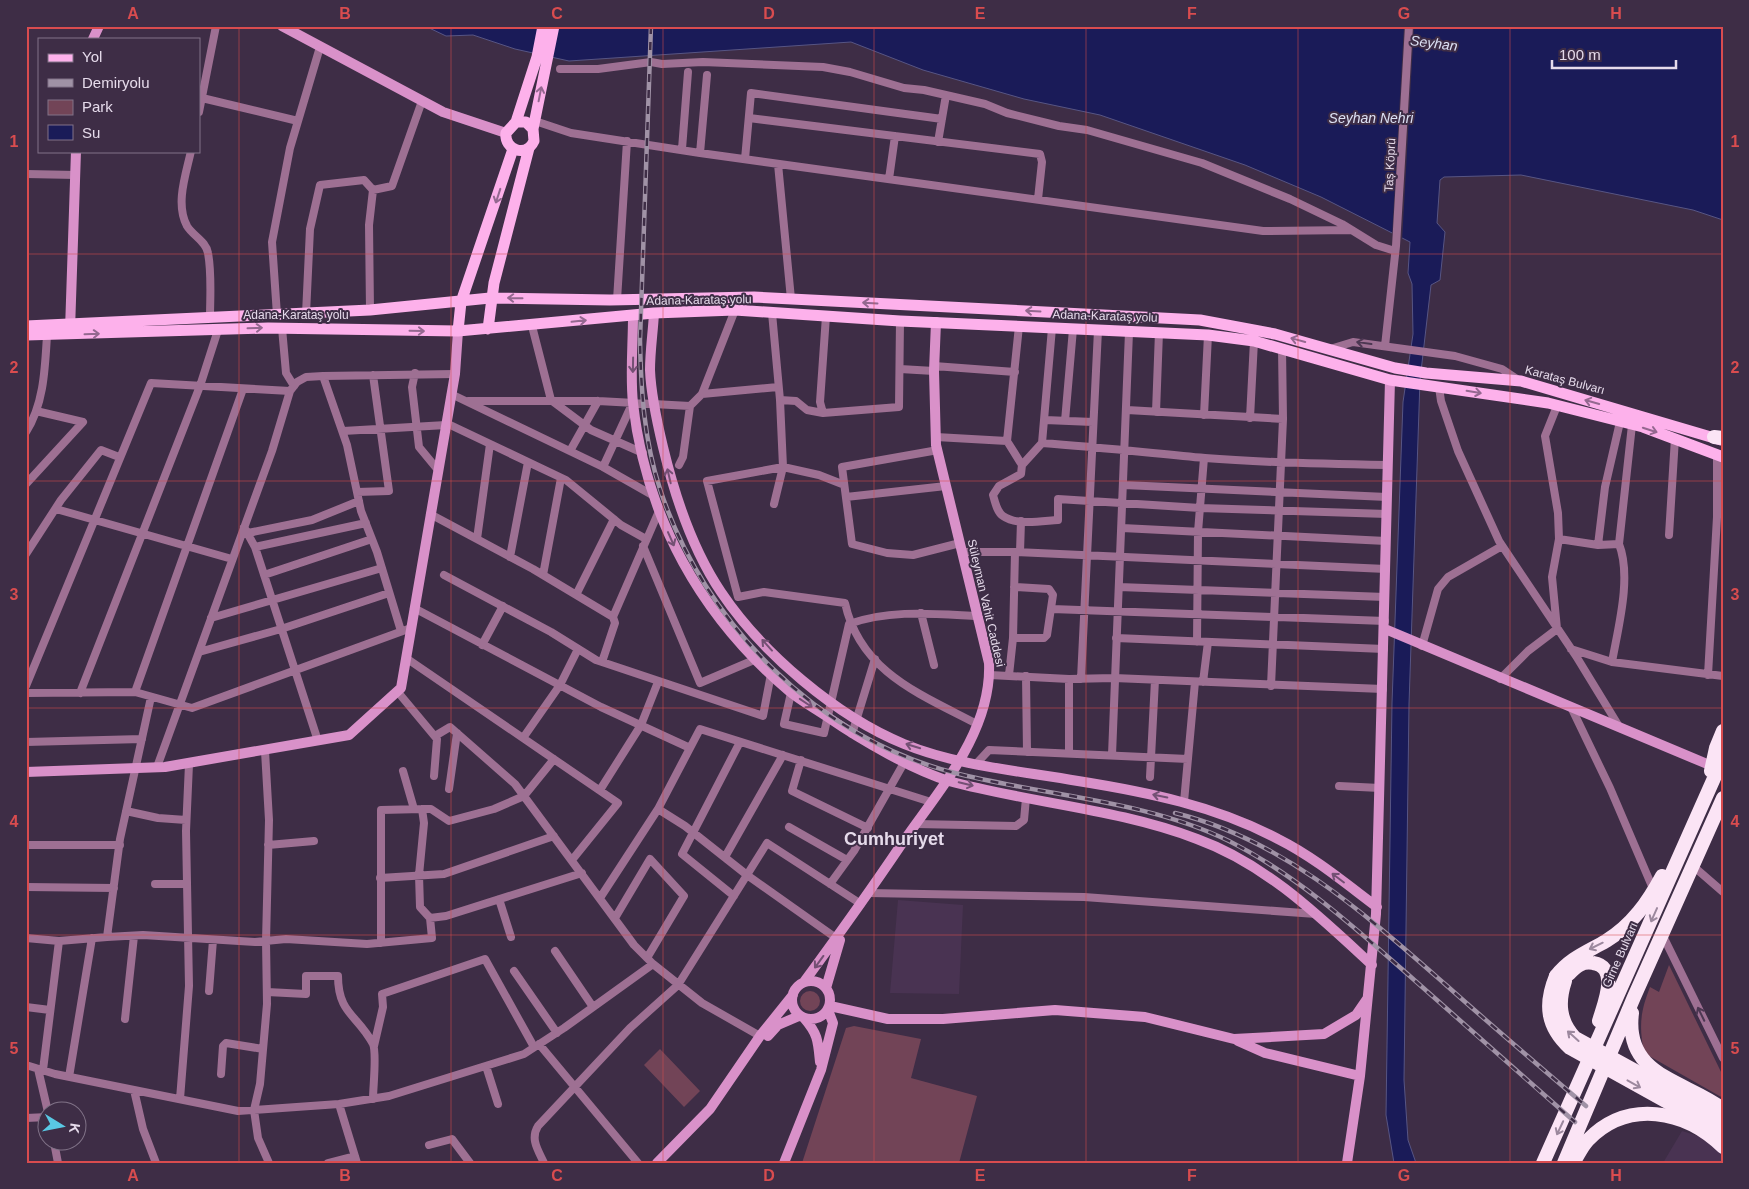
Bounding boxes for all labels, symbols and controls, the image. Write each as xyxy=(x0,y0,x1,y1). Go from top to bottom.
text: A xyxy=(127,5,139,22)
text: B xyxy=(339,5,351,22)
text: C xyxy=(551,5,563,22)
text: D xyxy=(763,5,775,22)
text: E xyxy=(975,5,986,22)
text: F xyxy=(1187,5,1197,22)
text: G xyxy=(1398,5,1410,22)
text: H xyxy=(1610,5,1622,22)
water label: Seyhan xyxy=(1409,32,1459,54)
legend xyxy=(38,38,200,152)
scale bar xyxy=(1552,38,1675,70)
text: 100 m xyxy=(1559,46,1601,63)
text: Yol xyxy=(82,48,102,65)
text: Demiryolu xyxy=(82,74,150,91)
one-way arrow xyxy=(536,86,546,102)
text: Park xyxy=(82,98,113,115)
water label: Seyhan Nehri xyxy=(1329,110,1414,126)
text: Su xyxy=(82,124,100,141)
text: 1 xyxy=(10,133,19,150)
text: 1 xyxy=(1731,133,1740,150)
street label: Taș Köprü xyxy=(1382,138,1398,192)
one-way arrow xyxy=(493,187,502,203)
street label: Adana-Karataş yolu xyxy=(646,292,752,308)
one-way arrow xyxy=(508,293,524,303)
one-way arrow xyxy=(863,298,879,307)
one-way arrow xyxy=(1025,307,1041,316)
street label: Adana-Karataş yolu xyxy=(1052,307,1158,325)
street label: Adana-Karataş yolu xyxy=(243,308,349,322)
one-way arrow xyxy=(571,316,587,326)
one-way arrow xyxy=(247,324,263,333)
one-way arrow xyxy=(409,326,425,336)
one-way arrow xyxy=(84,329,100,338)
one-way arrow xyxy=(1290,334,1306,344)
one-way arrow xyxy=(1356,338,1372,348)
one-way arrow xyxy=(628,356,638,373)
text: 2 xyxy=(10,359,19,376)
text: 2 xyxy=(1731,359,1740,376)
street label: Karataş Bulvarı xyxy=(1524,363,1606,397)
one-way arrow xyxy=(1466,388,1482,398)
one-way arrow xyxy=(1585,397,1601,406)
one-way arrow xyxy=(1642,425,1658,435)
one-way arrow xyxy=(664,468,673,484)
one-way arrow xyxy=(667,531,677,546)
street label: Süleyman Vahit Caddesi xyxy=(964,538,1008,668)
text: 3 xyxy=(10,586,19,603)
text: 3 xyxy=(1731,586,1740,603)
one-way arrow xyxy=(761,639,772,652)
one-way arrow xyxy=(799,698,813,708)
one-way arrow xyxy=(905,741,921,751)
one-way arrow xyxy=(957,780,973,789)
one-way arrow xyxy=(1152,791,1168,800)
text: 4 xyxy=(10,813,19,830)
text: 4 xyxy=(1731,813,1740,830)
district label: Cumhuriyet xyxy=(844,829,944,849)
one-way arrow xyxy=(1332,872,1345,883)
one-way arrow xyxy=(1648,907,1658,922)
street label: Girne Bulvarı xyxy=(1599,920,1641,990)
one-way arrow xyxy=(1589,942,1604,951)
one-way arrow xyxy=(814,955,824,969)
one-way arrow xyxy=(1696,1007,1706,1022)
one-way arrow xyxy=(1567,1030,1580,1041)
text: 5 xyxy=(10,1040,19,1057)
text: 5 xyxy=(1731,1040,1740,1057)
one-way arrow xyxy=(1627,1080,1641,1090)
north arrow xyxy=(38,1102,88,1152)
one-way arrow xyxy=(1554,1120,1564,1135)
text: K xyxy=(66,1122,84,1135)
text: A xyxy=(127,1167,139,1184)
text: B xyxy=(339,1167,351,1184)
text: C xyxy=(551,1167,563,1184)
text: D xyxy=(763,1167,775,1184)
text: E xyxy=(975,1167,986,1184)
text: F xyxy=(1187,1167,1197,1184)
text: G xyxy=(1398,1167,1410,1184)
text: H xyxy=(1610,1167,1622,1184)

